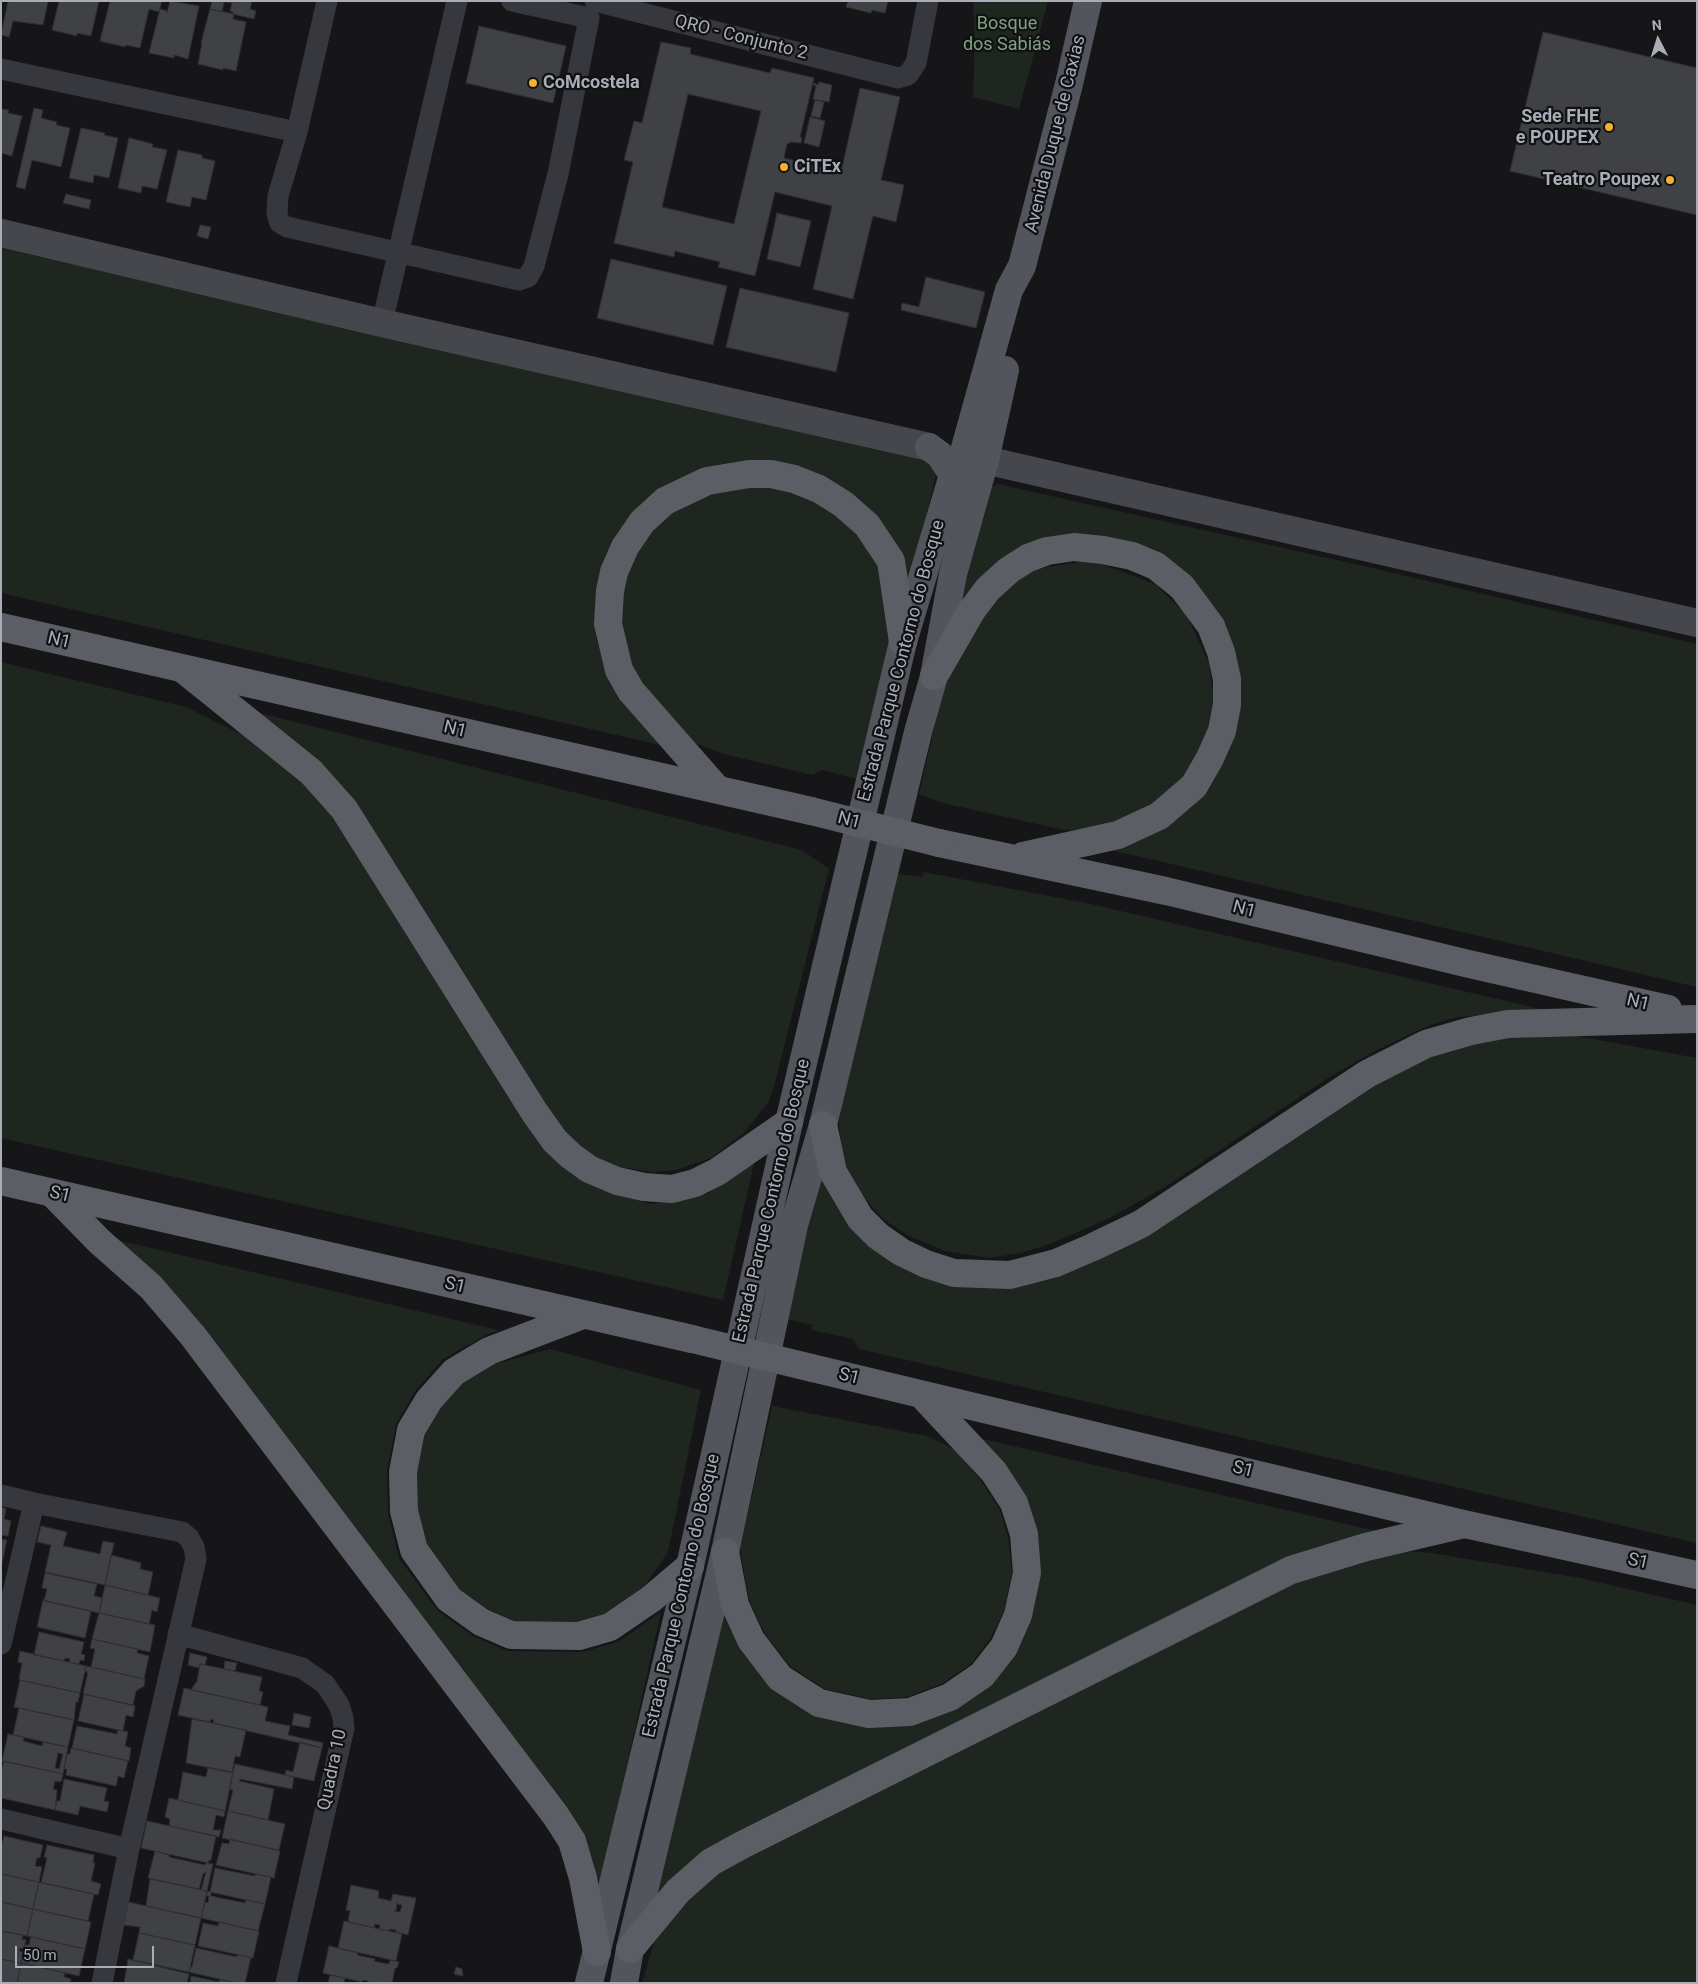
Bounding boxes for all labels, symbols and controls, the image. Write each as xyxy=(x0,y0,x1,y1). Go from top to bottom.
street label: QRO - Conjunto 2 xyxy=(672,11,810,65)
park label: Bosque dos Sabiás xyxy=(963,13,1051,56)
north arrow xyxy=(1633,15,1683,65)
text: N xyxy=(1651,17,1662,33)
street label: Avenida Duque de Caxias xyxy=(1021,33,1091,235)
place label: CoMcostela xyxy=(543,72,640,94)
marker: CoMcostela xyxy=(527,77,539,89)
place label: Sede FHE e POUPEX xyxy=(1516,106,1599,148)
marker: Sede FHE e POUPEX xyxy=(1603,121,1615,133)
place label: CiTEx xyxy=(794,156,841,178)
marker: CiTEx xyxy=(778,161,790,173)
place label: Teatro Poupex xyxy=(1543,169,1660,191)
marker: Teatro Poupex xyxy=(1664,174,1676,186)
street label: Estrada Parque Contorno do Bosque xyxy=(854,518,950,804)
street label: N1 xyxy=(45,628,73,654)
street label: N1 xyxy=(441,717,469,743)
street label: N1 xyxy=(835,808,863,834)
street label: N1 xyxy=(1230,897,1258,923)
street label: N1 xyxy=(1624,990,1652,1016)
street label: Estrada Parque Contorno do Bosque xyxy=(729,1057,815,1345)
street label: S1 xyxy=(47,1182,73,1208)
street label: S1 xyxy=(442,1273,468,1299)
street label: S1 xyxy=(836,1364,862,1390)
street label: Estrada Parque Contorno do Bosque xyxy=(639,1452,725,1740)
street label: S1 xyxy=(1230,1457,1256,1483)
street label: S1 xyxy=(1626,1549,1650,1575)
street label: Quadra 10 xyxy=(314,1727,352,1813)
scale bar xyxy=(18,1936,156,1968)
text: 50 m xyxy=(23,1946,57,1964)

